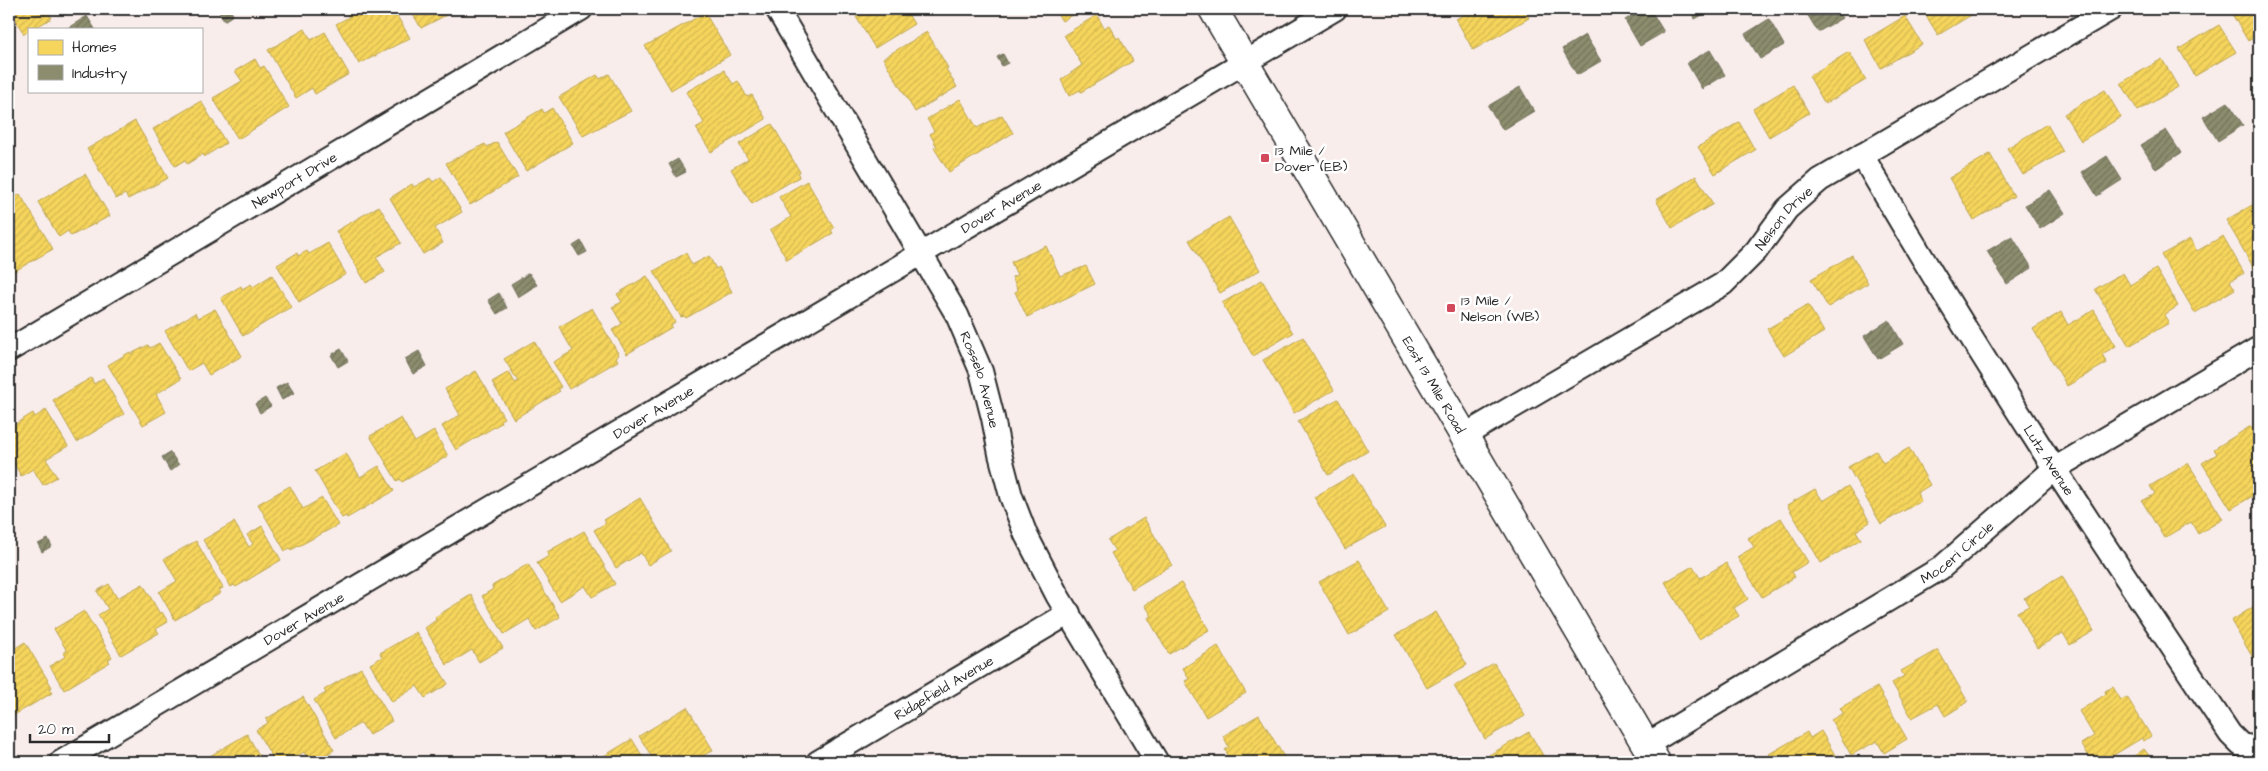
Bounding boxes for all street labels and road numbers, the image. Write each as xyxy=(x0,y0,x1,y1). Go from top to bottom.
street label: Newport Drive xyxy=(248,147,341,214)
street label: Dover Avenue xyxy=(957,175,1046,239)
street label: Nelson Drive xyxy=(1751,181,1818,255)
street label: Rosselo Avenue xyxy=(954,329,1004,430)
street label: East 13 Mile Road xyxy=(1397,333,1470,438)
street label: Dover Avenue xyxy=(610,381,698,444)
street label: Lutz Avenue xyxy=(2018,421,2079,500)
street label: Moceri Circle xyxy=(1917,517,1999,589)
street label: Dover Avenue xyxy=(260,587,349,651)
street label: Ridgefield Avenue xyxy=(891,651,998,726)

